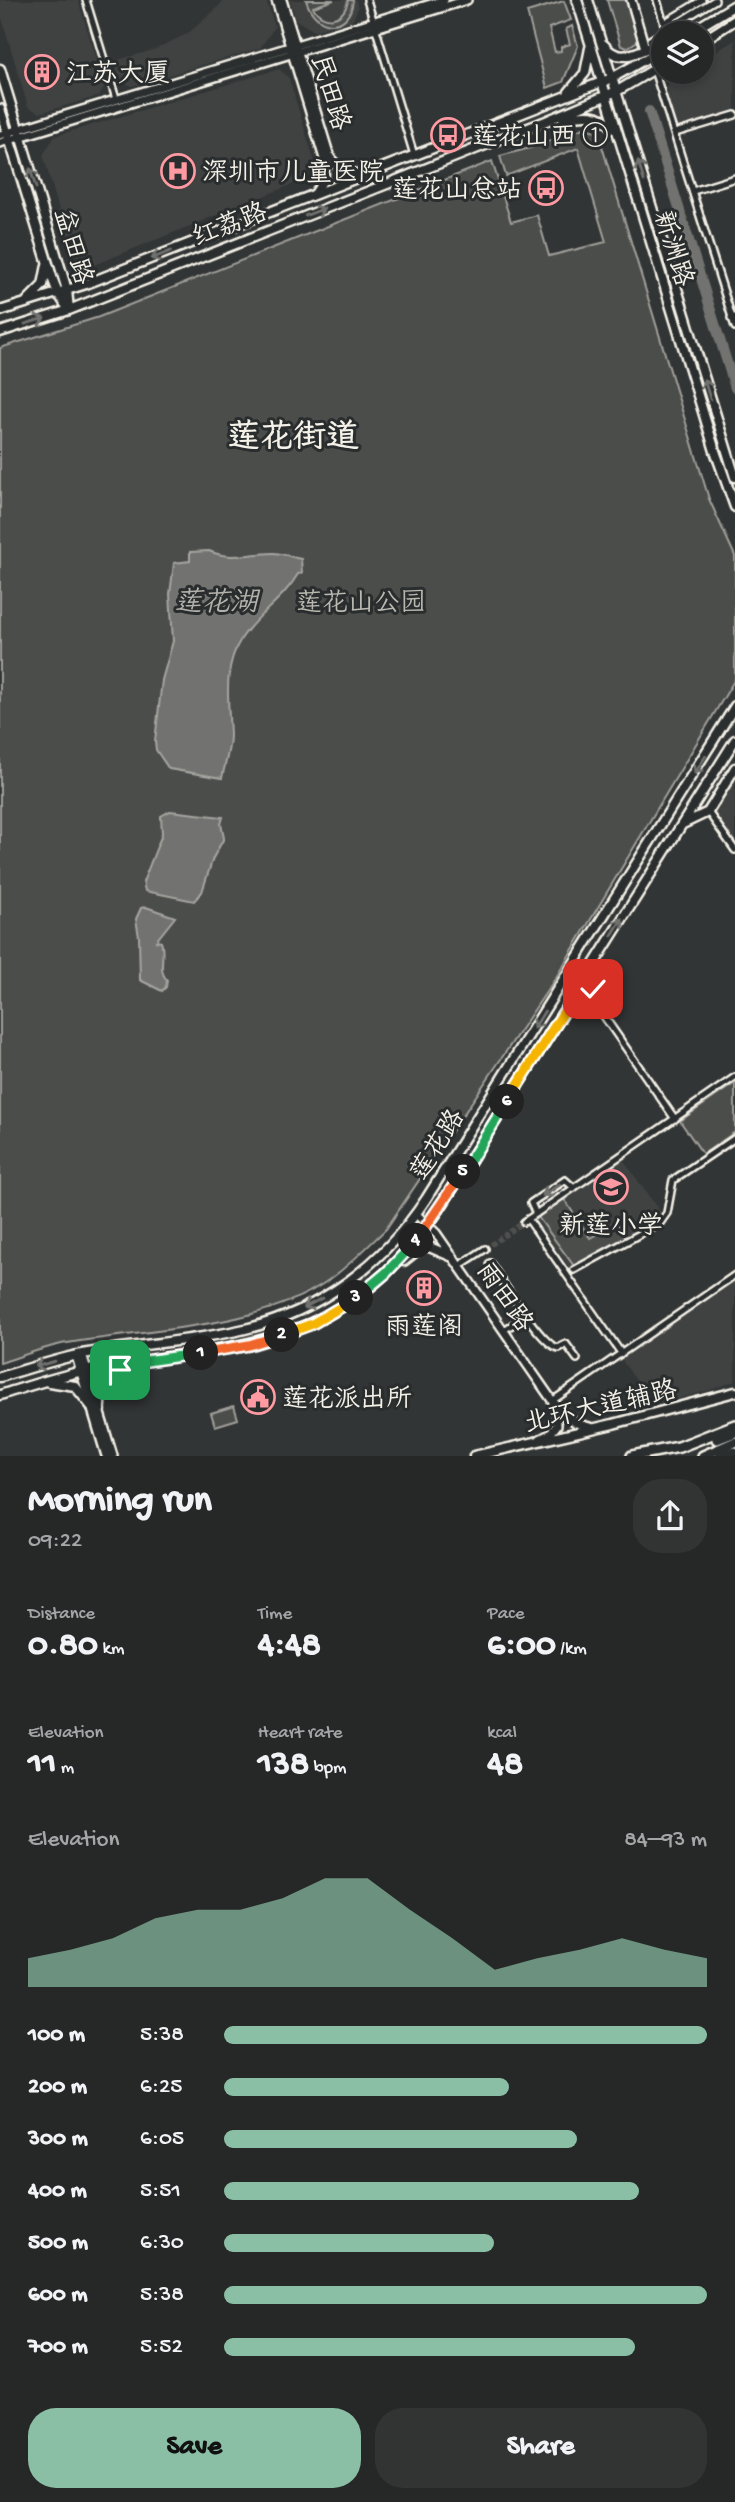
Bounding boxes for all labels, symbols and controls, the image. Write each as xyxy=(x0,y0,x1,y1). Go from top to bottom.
map controls xyxy=(651,21,714,84)
button: layers xyxy=(651,21,714,84)
street label: 民田路 xyxy=(301,51,356,135)
building icon: 江苏大厦 xyxy=(23,53,61,91)
place label: 江苏大厦 xyxy=(66,59,170,92)
bus stop icon: 莲花山西 ① xyxy=(429,116,467,154)
place label: 莲花山西 ① xyxy=(472,121,608,155)
hospital icon: 深圳市儿童医院 xyxy=(159,152,197,190)
place label: 深圳市儿童医院 xyxy=(202,158,384,191)
one-way arrow xyxy=(633,160,646,182)
one-way arrow xyxy=(26,168,39,190)
bus stop icon: 莲花山总站 xyxy=(527,169,565,207)
place label: 莲花山总站 xyxy=(392,175,522,208)
street label: 红荔路 xyxy=(188,197,273,256)
one-way arrow xyxy=(303,204,325,217)
street label: 益田路 xyxy=(45,205,98,289)
street label: 新洲路 xyxy=(644,207,699,291)
one-way arrow xyxy=(150,249,172,262)
one-way arrow xyxy=(23,314,45,326)
one-way arrow xyxy=(700,378,713,400)
district label: 莲花街道 xyxy=(227,419,359,459)
water label: 莲花湖 xyxy=(174,587,261,621)
park label: 莲花山公园 xyxy=(296,588,426,621)
one-way arrow xyxy=(693,755,708,774)
one-way arrow xyxy=(611,918,625,938)
pin xyxy=(563,959,623,1019)
icon: check xyxy=(574,970,612,1008)
one-way arrow xyxy=(532,1009,546,1029)
pin: 6 xyxy=(490,1084,524,1120)
text: 6 xyxy=(502,1090,511,1113)
street label: 莲花路 xyxy=(404,1104,474,1188)
pin: 5 xyxy=(446,1154,480,1190)
text: 5 xyxy=(458,1160,468,1183)
school or university icon: 新莲小学 xyxy=(592,1168,630,1206)
one-way arrow xyxy=(541,1183,561,1197)
place label: 新莲小学 xyxy=(559,1211,663,1244)
pin: 4 xyxy=(398,1224,434,1258)
text: 4 xyxy=(411,1229,420,1252)
street label: 雨田路 xyxy=(467,1257,539,1339)
building icon: 雨莲阁 xyxy=(405,1269,443,1307)
pin: 3 xyxy=(338,1280,374,1316)
text: 3 xyxy=(351,1286,360,1309)
one-way arrow xyxy=(303,1297,324,1311)
place label: 雨莲阁 xyxy=(385,1312,463,1345)
pin: 2 xyxy=(264,1318,300,1352)
text: 2 xyxy=(277,1323,286,1346)
pin: 1 xyxy=(184,1336,218,1370)
pin xyxy=(90,1340,150,1400)
text: 1 xyxy=(197,1341,204,1364)
icon: arrive xyxy=(101,1351,139,1389)
one-way arrow xyxy=(34,1358,56,1371)
street label: 北环大道辅路 xyxy=(521,1375,681,1442)
public building icon: 莲花派出所 xyxy=(239,1378,277,1416)
place label: 莲花派出所 xyxy=(282,1384,412,1417)
button: share xyxy=(633,1479,707,1553)
text: Morning run xyxy=(28,1480,212,1524)
text: 09:22 xyxy=(28,1528,82,1555)
text: Distance xyxy=(28,1603,95,1626)
text: Time xyxy=(258,1603,292,1626)
text: Pace xyxy=(487,1603,525,1626)
text: 0.80 xyxy=(28,1626,98,1667)
text: 4:48 xyxy=(258,1626,321,1667)
text: 6:00 xyxy=(487,1626,556,1667)
text: km xyxy=(98,1638,124,1661)
text: /km xyxy=(556,1638,587,1661)
text: Elevation xyxy=(28,1722,104,1745)
text: Heart rate xyxy=(258,1722,343,1745)
text: kcal xyxy=(487,1722,517,1745)
text: 11 xyxy=(28,1745,56,1786)
text: 138 xyxy=(258,1745,309,1786)
text: 48 xyxy=(487,1745,523,1786)
text: m xyxy=(56,1757,74,1780)
text: bpm xyxy=(309,1757,347,1780)
text: Elevation xyxy=(28,1827,119,1854)
text: 84–93 m xyxy=(624,1827,707,1854)
text: 100 m xyxy=(28,2022,85,2049)
text: 5:38 xyxy=(140,2022,184,2049)
text: 200 m xyxy=(28,2074,87,2101)
text: 6:25 xyxy=(140,2074,182,2101)
text: 300 m xyxy=(28,2126,88,2153)
text: 6:05 xyxy=(140,2126,184,2153)
text: 400 m xyxy=(28,2178,87,2205)
text: 5:51 xyxy=(140,2178,181,2205)
text: 500 m xyxy=(28,2230,88,2257)
text: 6:30 xyxy=(140,2230,184,2257)
text: 600 m xyxy=(28,2282,88,2309)
text: 5:38 xyxy=(140,2282,184,2309)
text: 700 m xyxy=(28,2334,88,2361)
text: 5:52 xyxy=(140,2334,183,2361)
button: Save xyxy=(28,2408,361,2488)
button: Share xyxy=(375,2408,707,2488)

